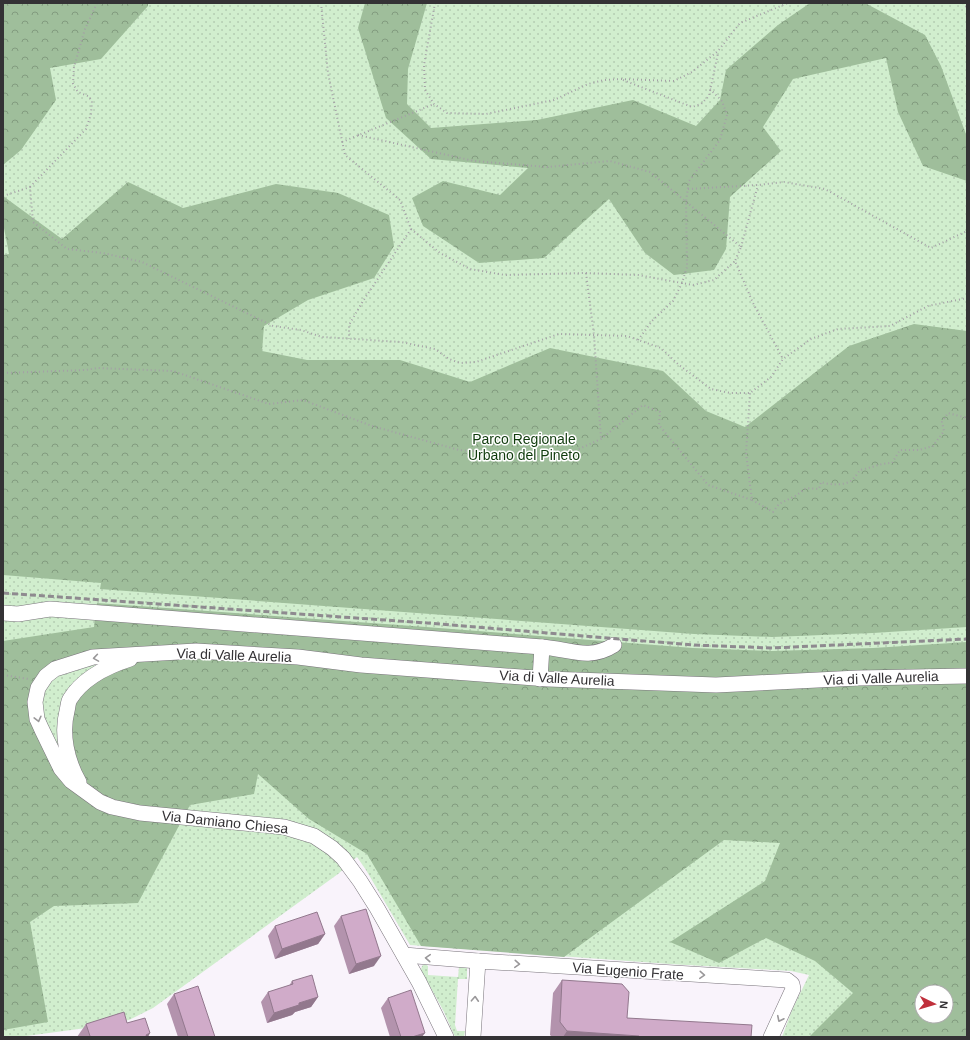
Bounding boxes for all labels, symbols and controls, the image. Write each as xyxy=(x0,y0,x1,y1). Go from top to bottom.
park label: Parco Regionale Urbano del Pineto xyxy=(468,431,580,463)
street label: Via di Valle Aurelia xyxy=(176,645,292,665)
one-way arrow xyxy=(93,653,99,662)
street label: Via di Valle Aurelia xyxy=(499,667,615,689)
street label: Via di Valle Aurelia xyxy=(823,668,939,688)
one-way arrow xyxy=(34,716,42,722)
street label: Via Damiano Chiesa xyxy=(161,807,289,837)
one-way arrow xyxy=(425,953,431,962)
one-way arrow xyxy=(514,959,520,968)
street label: Via Eugenio Frate xyxy=(572,959,685,983)
one-way arrow xyxy=(699,971,705,980)
north arrow xyxy=(914,984,954,1024)
one-way arrow xyxy=(471,996,480,1002)
text: N xyxy=(938,1000,950,1009)
one-way arrow xyxy=(777,1015,784,1023)

